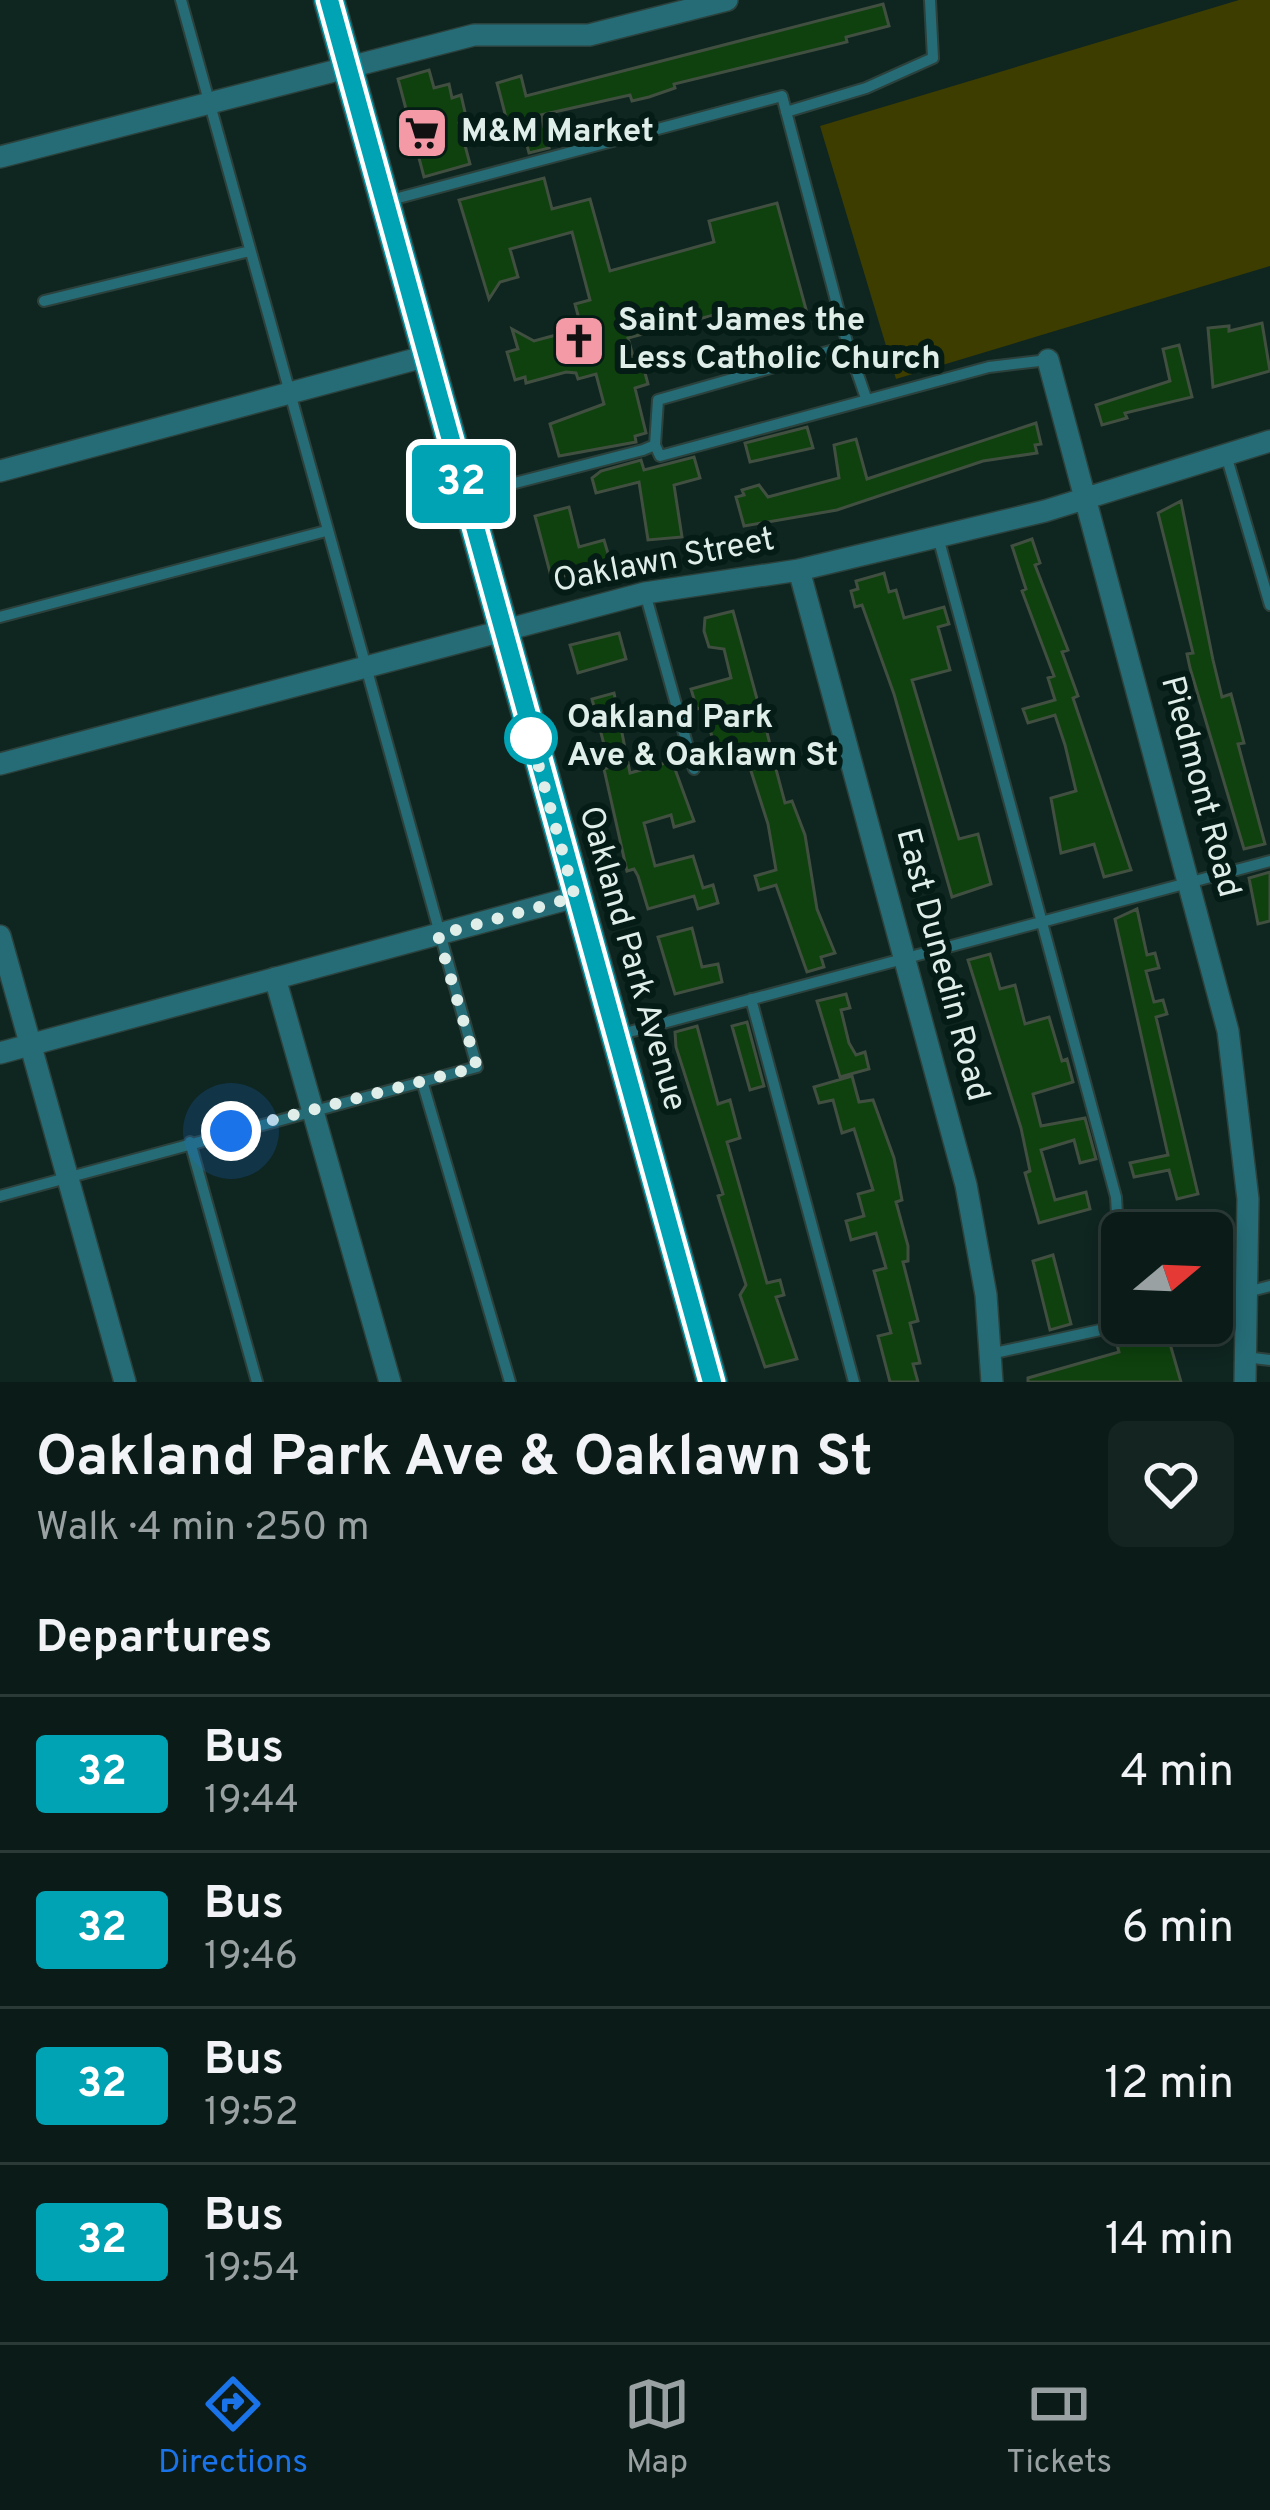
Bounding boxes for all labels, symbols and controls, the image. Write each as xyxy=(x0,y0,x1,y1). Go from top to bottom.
supermarket icon: M&M Market xyxy=(394,105,450,161)
place label: M&M Market xyxy=(461,112,654,154)
place label: Saint James the Less Catholic Church xyxy=(618,301,941,381)
church icon: Saint James the Less Catholic Church xyxy=(551,313,607,369)
line badge: 32 xyxy=(407,445,515,523)
text: 32 xyxy=(436,457,486,510)
street label: Oaklawn Street xyxy=(550,520,778,604)
street label: Piedmont Road xyxy=(1149,672,1249,902)
place label: Oakland Park Ave & Oaklawn St xyxy=(567,698,838,778)
marker: Oakland Park Ave & Oaklawn St xyxy=(506,713,556,763)
street label: Oakland Park Avenue xyxy=(567,802,695,1116)
street label: East Dunedin Road xyxy=(884,824,998,1106)
your location xyxy=(201,1101,261,1161)
north arrow xyxy=(1101,1212,1233,1344)
map controls xyxy=(1101,1212,1233,1344)
button: heart xyxy=(1108,1421,1234,1547)
text: Oakland Park Ave & Oaklawn St xyxy=(36,1424,873,1496)
text: Walk · 4 min · 250 m xyxy=(36,1505,369,1554)
text: Departures xyxy=(36,1611,272,1668)
text: Bus xyxy=(204,1721,284,1778)
text: 4 min xyxy=(1121,1745,1234,1802)
text: 32 xyxy=(77,1747,127,1800)
text: 19:44 xyxy=(204,1778,299,1827)
text: Bus xyxy=(204,1877,284,1934)
text: 6 min xyxy=(1122,1901,1234,1958)
text: 32 xyxy=(77,1903,127,1956)
text: 19:46 xyxy=(204,1934,298,1983)
text: Bus xyxy=(204,2033,284,2090)
text: 12 min xyxy=(1104,2057,1234,2114)
text: 32 xyxy=(77,2059,127,2112)
text: 19:52 xyxy=(204,2090,299,2139)
text: Bus xyxy=(204,2189,284,2246)
text: 14 min xyxy=(1105,2213,1234,2270)
text: 32 xyxy=(77,2215,127,2268)
text: 19:54 xyxy=(204,2246,300,2295)
tab: Directions xyxy=(158,2371,308,2485)
tab: Map xyxy=(624,2371,690,2485)
tab: Tickets xyxy=(1006,2371,1112,2485)

